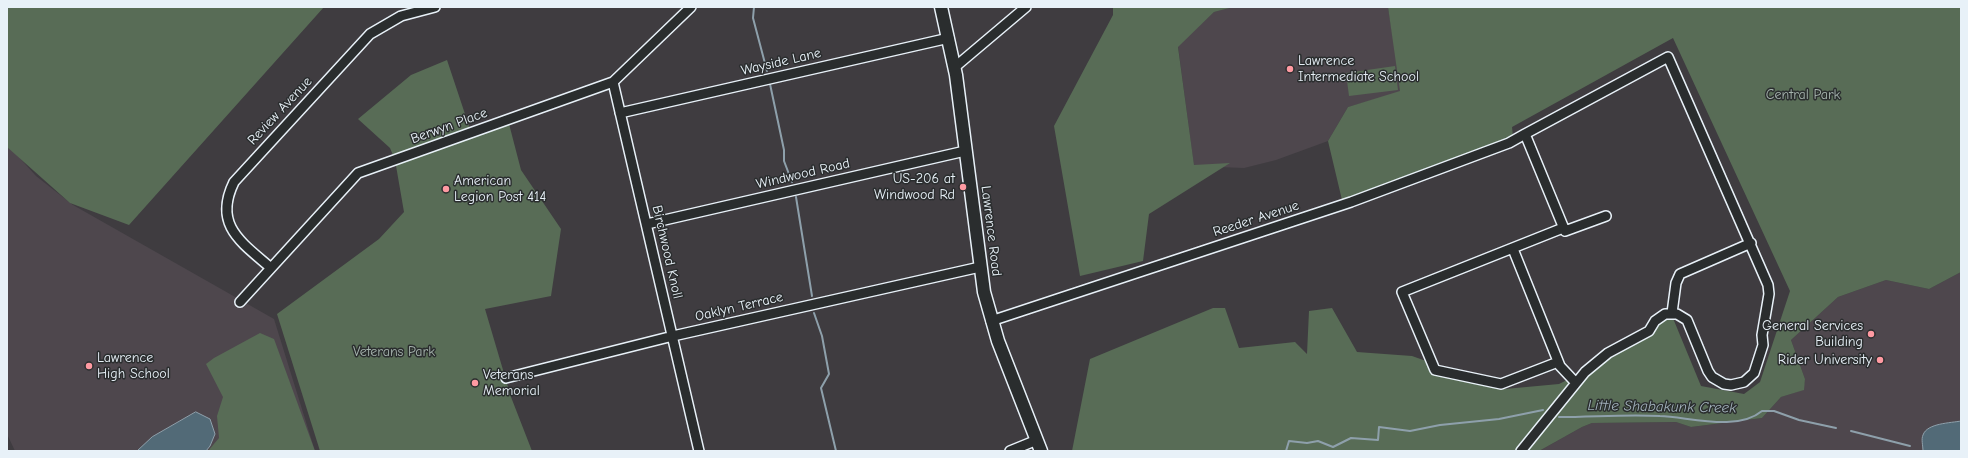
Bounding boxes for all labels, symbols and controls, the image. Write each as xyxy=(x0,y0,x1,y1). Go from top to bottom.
street label: Wayside Lane xyxy=(739,45,823,79)
place label: Lawrence Intermediate School xyxy=(1298,53,1419,86)
marker: Lawrence Intermediate School xyxy=(1285,64,1295,74)
street label: Review Avenue xyxy=(244,73,316,149)
park label: Central Park xyxy=(1766,87,1840,103)
street label: Berwyn Place xyxy=(408,104,490,148)
street label: Windwood Road xyxy=(754,155,852,193)
place label: US-206 at Windwood Rd xyxy=(874,171,955,204)
place label: American Legion Post 414 xyxy=(454,173,546,206)
marker: US-206 at Windwood Rd xyxy=(958,182,968,192)
marker: American Legion Post 414 xyxy=(441,184,451,194)
street label: Lawrence Road xyxy=(977,185,1005,277)
street label: Reeder Avenue xyxy=(1211,197,1301,241)
street label: Birchwood Knoll xyxy=(648,204,686,300)
street label: Oaklyn Terrace xyxy=(693,289,785,325)
place label: General Services Building xyxy=(1762,318,1863,350)
marker: General Services Building xyxy=(1866,329,1876,339)
park label: Veterans Park xyxy=(353,344,435,360)
place label: Lawrence High School xyxy=(97,350,170,382)
place label: Rider University xyxy=(1778,352,1872,368)
marker: Rider University xyxy=(1875,355,1885,365)
marker: Lawrence High School xyxy=(84,361,94,371)
place label: Veterans Memorial xyxy=(483,367,540,400)
marker: Veterans Memorial xyxy=(470,378,480,388)
water label: Little Shabakunk Creek xyxy=(1588,397,1736,417)

